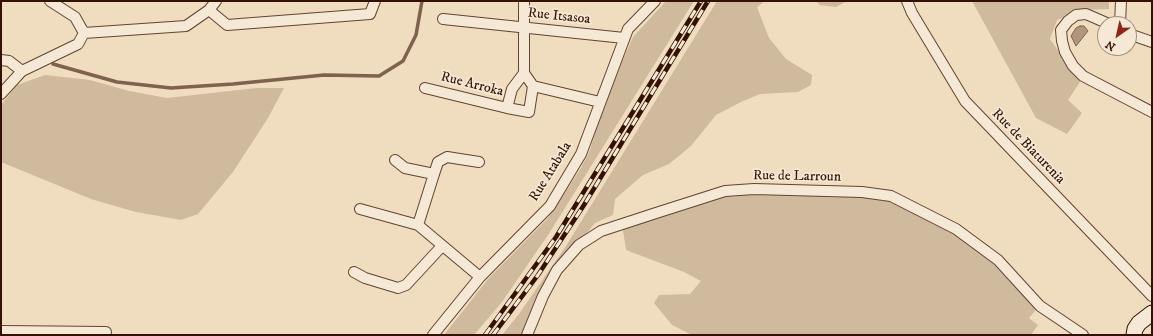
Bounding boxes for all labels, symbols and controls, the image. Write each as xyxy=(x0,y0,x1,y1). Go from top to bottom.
street label: Rue Itsasoa xyxy=(527,5,591,29)
north arrow xyxy=(1097,16,1137,56)
text: N xyxy=(1103,37,1119,53)
street label: Rue Arroka xyxy=(439,69,505,101)
street label: Rue de Biaturenia xyxy=(988,106,1068,188)
street label: Rue Atabala xyxy=(526,139,576,205)
street label: Rue de Larroun xyxy=(753,168,841,186)

